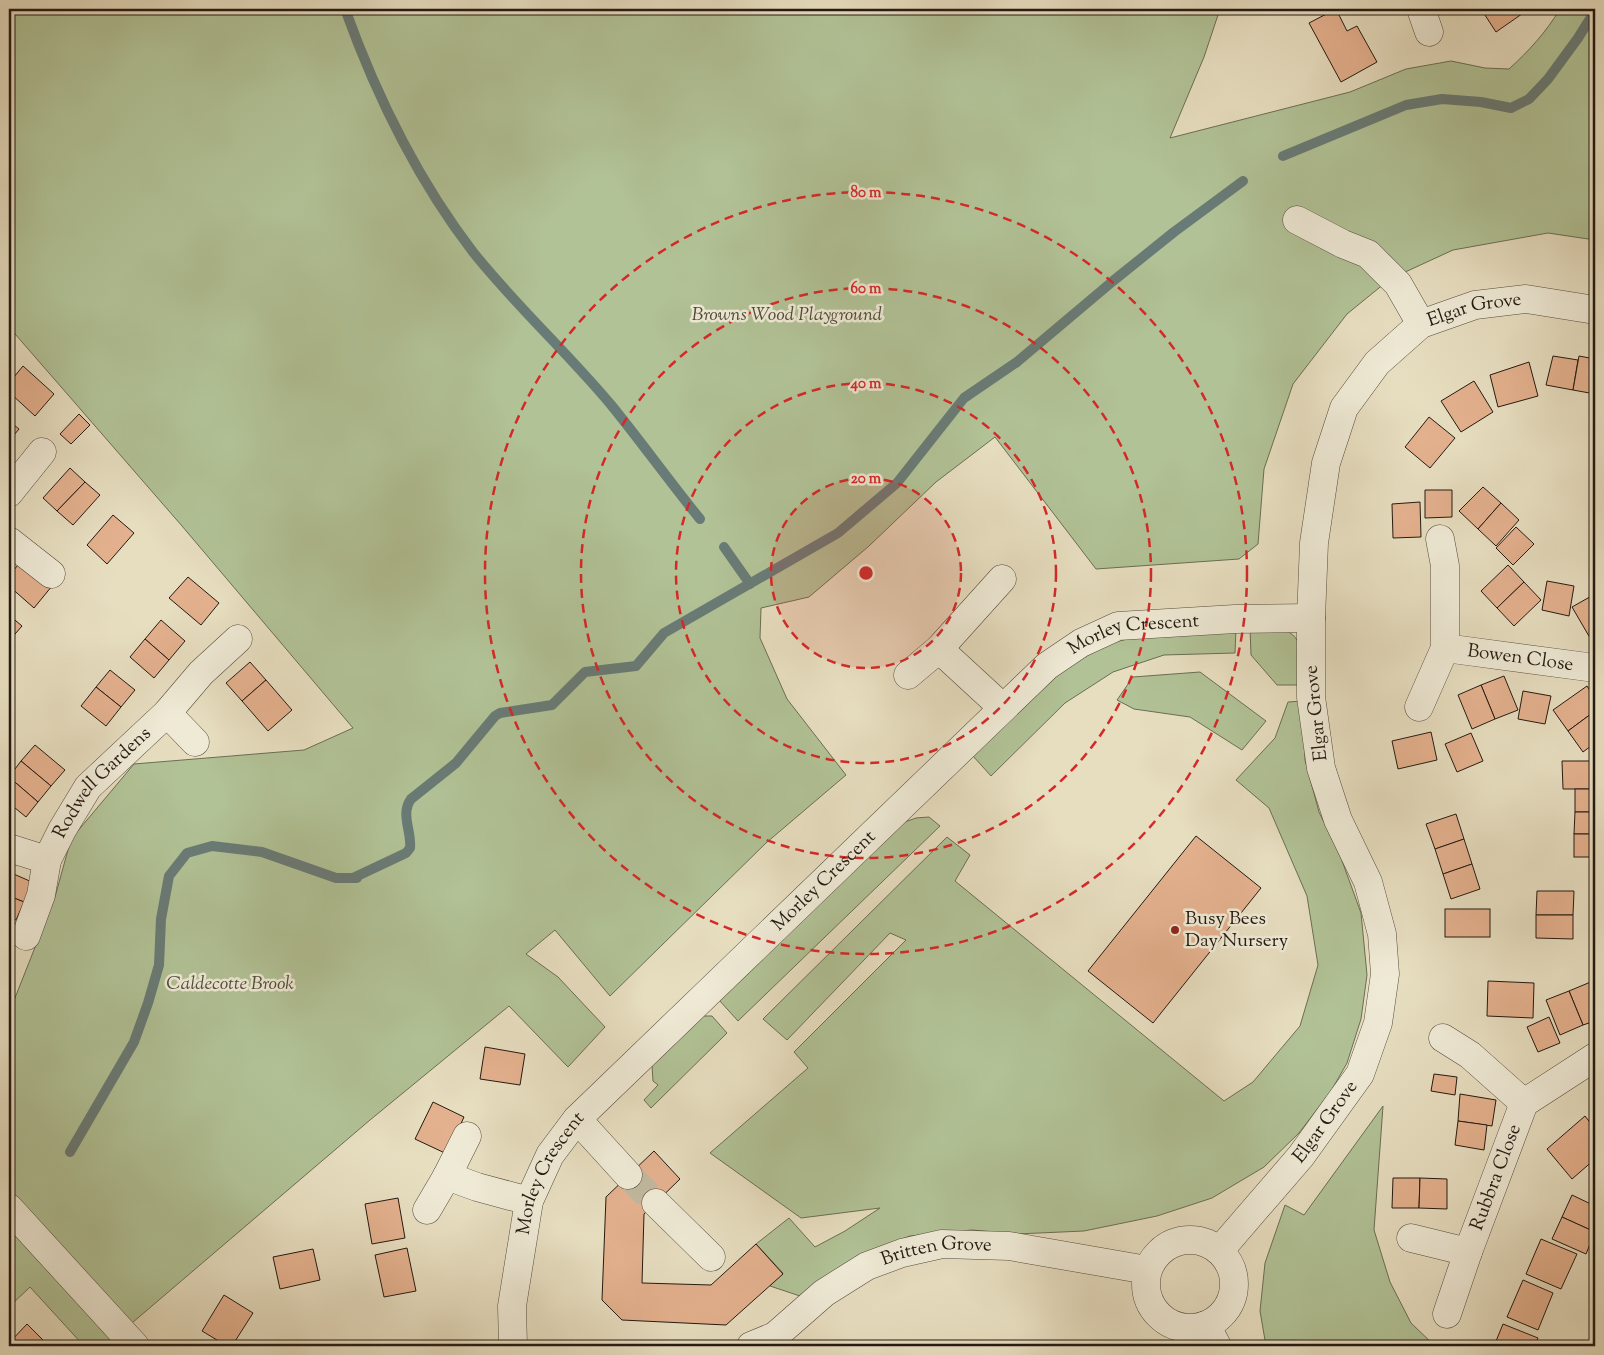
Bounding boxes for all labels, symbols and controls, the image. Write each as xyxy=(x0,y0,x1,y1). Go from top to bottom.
text: 80 m xyxy=(850,183,882,204)
text: 60 m xyxy=(851,279,882,300)
street label: Elgar Grove xyxy=(1424,286,1523,334)
park label: Browns Wood Playground xyxy=(692,302,883,329)
text: 40 m xyxy=(850,374,882,395)
text: 20 m xyxy=(851,469,882,490)
centre of rings xyxy=(857,564,875,582)
street label: Morley Crescent xyxy=(1062,608,1200,662)
street label: Bowen Close xyxy=(1466,638,1575,679)
street label: Elgar Grove xyxy=(1299,664,1335,762)
street label: Rodwell Gardens xyxy=(46,721,157,843)
street label: Morley Crescent xyxy=(766,824,882,938)
place label: Busy Bees Day Nursery xyxy=(1185,906,1289,955)
marker: Busy Bees Day Nursery xyxy=(1169,924,1181,936)
park label: Caldecotte Brook xyxy=(166,971,294,998)
street label: Elgar Grove xyxy=(1287,1075,1365,1170)
street label: Morley Crescent xyxy=(510,1105,591,1237)
street label: Rubbra Close xyxy=(1464,1120,1528,1235)
street label: Britten Grove xyxy=(877,1230,992,1273)

